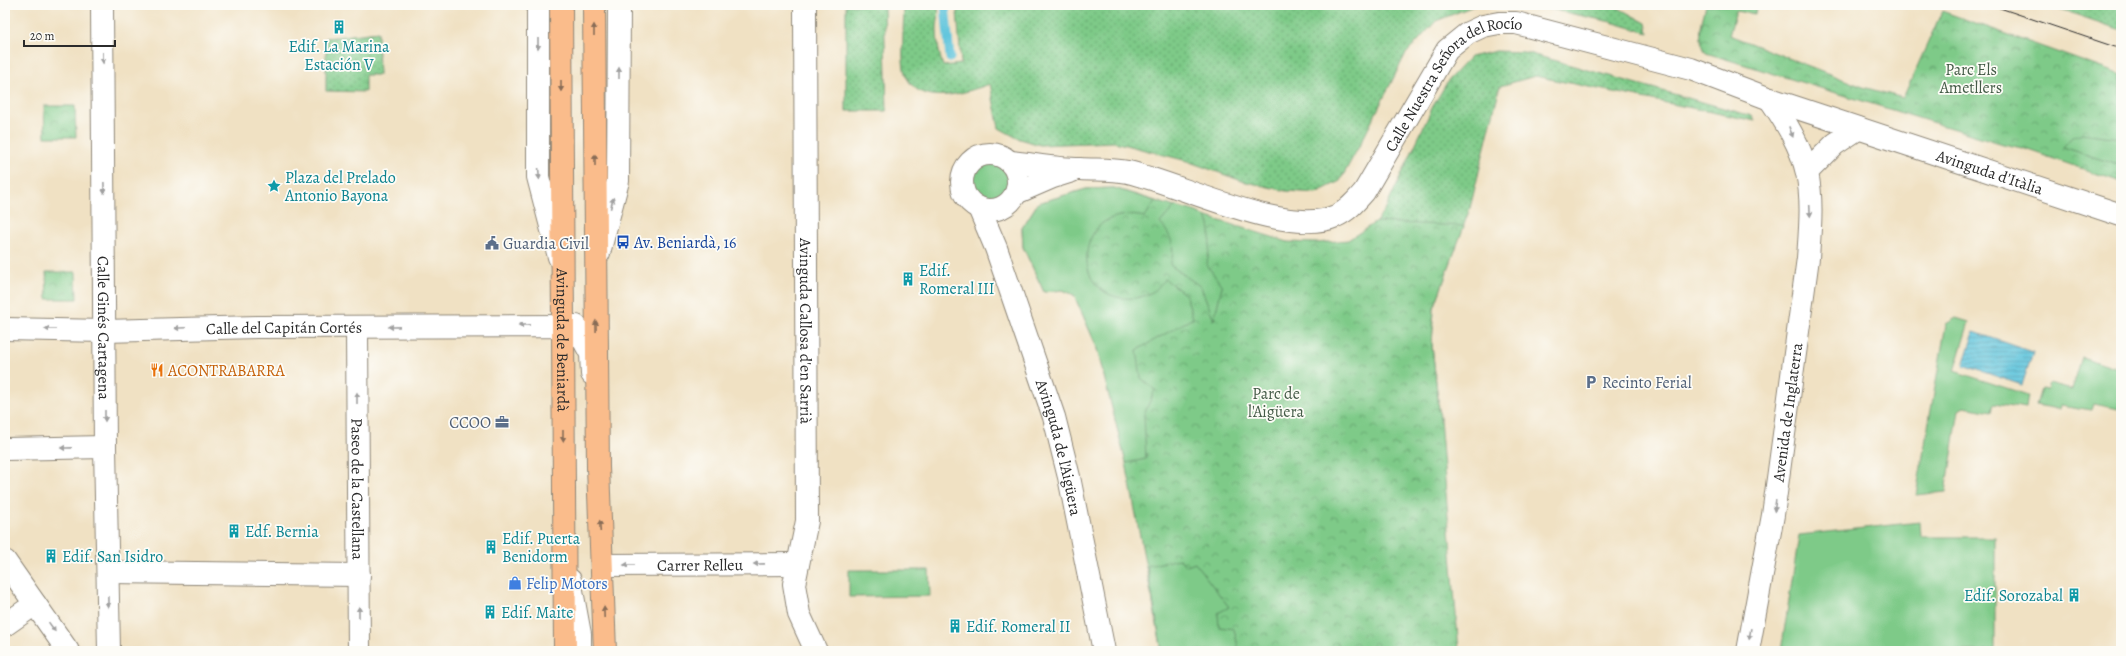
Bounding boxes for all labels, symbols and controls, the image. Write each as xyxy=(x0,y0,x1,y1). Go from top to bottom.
street label: Calle Nuestra Señora del Rocío xyxy=(1380,13,1525,156)
building icon: Edif. La Marina Estación V xyxy=(331,19,347,35)
scale bar xyxy=(24,22,115,48)
one-way arrow xyxy=(591,23,597,36)
text: 20 m xyxy=(30,28,54,44)
place label: Edif. La Marina Estación V xyxy=(288,36,390,76)
one-way arrow xyxy=(535,38,541,51)
one-way arrow xyxy=(99,52,106,64)
park label: Parc Els Ametllers xyxy=(1939,59,2002,99)
one-way arrow xyxy=(615,67,622,79)
one-way arrow xyxy=(558,80,564,93)
one-way arrow xyxy=(1788,126,1794,138)
street label: Avinguda d'Itàlia xyxy=(1932,144,2046,201)
one-way arrow xyxy=(592,153,598,166)
place label: Plaza del Prelado Antonio Bayona xyxy=(284,167,396,207)
one-way arrow xyxy=(535,168,542,180)
place icon: Plaza del Prelado Antonio Bayona xyxy=(266,178,282,194)
one-way arrow xyxy=(101,182,107,195)
one-way arrow xyxy=(609,196,615,208)
one-way arrow xyxy=(1807,205,1813,218)
place label: Av. Beniardà, 16 xyxy=(633,232,736,254)
place label: Guardia Civil xyxy=(503,233,589,255)
bus stop icon: Av. Beniardà, 16 xyxy=(615,234,631,250)
public building icon: Guardia Civil xyxy=(484,235,500,251)
street label: Avinguda Callosa d'en Sarrià xyxy=(794,237,817,425)
street label: Calle Ginés Cartagena xyxy=(92,256,115,401)
place label: Edif. Romeral III xyxy=(919,260,995,300)
street label: Avinguda de Beniardà xyxy=(551,267,574,412)
building icon: Edif. Romeral III xyxy=(900,271,916,287)
street label: Calle del Capitán Cortés xyxy=(205,317,362,340)
one-way arrow xyxy=(593,319,599,332)
one-way arrow xyxy=(517,322,530,328)
one-way arrow xyxy=(387,324,400,330)
one-way arrow xyxy=(174,325,186,332)
one-way arrow xyxy=(43,326,56,332)
street label: Avenida de Inglaterra xyxy=(1767,341,1808,484)
place label: ACONTRABARRA xyxy=(167,360,286,382)
restaurant icon: ACONTRABARRA xyxy=(149,362,165,378)
place label: Recinto Ferial xyxy=(1602,372,1692,394)
parking icon: Recinto Ferial xyxy=(1583,374,1599,390)
street label: Avinguda de l'Aigüera xyxy=(1030,376,1087,518)
park label: Parc de l'Aigüera xyxy=(1248,383,1305,423)
one-way arrow xyxy=(354,391,360,404)
one-way arrow xyxy=(102,410,108,423)
place label: CCOO xyxy=(449,412,491,434)
office icon: CCOO xyxy=(494,414,510,430)
street label: Paseo de la Castellana xyxy=(346,418,368,561)
one-way arrow xyxy=(560,430,566,443)
one-way arrow xyxy=(59,445,72,451)
one-way arrow xyxy=(1772,500,1778,512)
one-way arrow xyxy=(597,520,604,532)
place label: Edf. Bernia xyxy=(245,521,319,543)
building icon: Edf. Bernia xyxy=(226,523,242,539)
place label: Edif. Puerta Benidorm xyxy=(502,528,581,568)
building icon: Edif. Puerta Benidorm xyxy=(483,539,499,555)
place label: Edif. San Isidro xyxy=(62,546,163,568)
building icon: Edif. San Isidro xyxy=(43,548,59,564)
street label: Carrer Relleu xyxy=(657,554,744,577)
one-way arrow xyxy=(752,561,765,567)
one-way arrow xyxy=(622,562,635,568)
place label: Felip Motors xyxy=(526,573,608,595)
shop icon: Felip Motors xyxy=(507,575,523,591)
place label: Edif. Sorozabal xyxy=(1964,585,2063,607)
building icon: Edif. Sorozabal xyxy=(2066,587,2082,603)
one-way arrow xyxy=(105,596,111,609)
place label: Edif. Maite xyxy=(501,602,574,624)
building icon: Edif. Maite xyxy=(482,604,498,620)
one-way arrow xyxy=(356,605,362,618)
one-way arrow xyxy=(600,606,607,618)
place label: Edif. Romeral II xyxy=(966,616,1070,638)
building icon: Edif. Romeral II xyxy=(947,618,963,634)
one-way arrow xyxy=(48,622,56,633)
one-way arrow xyxy=(1747,628,1753,640)

